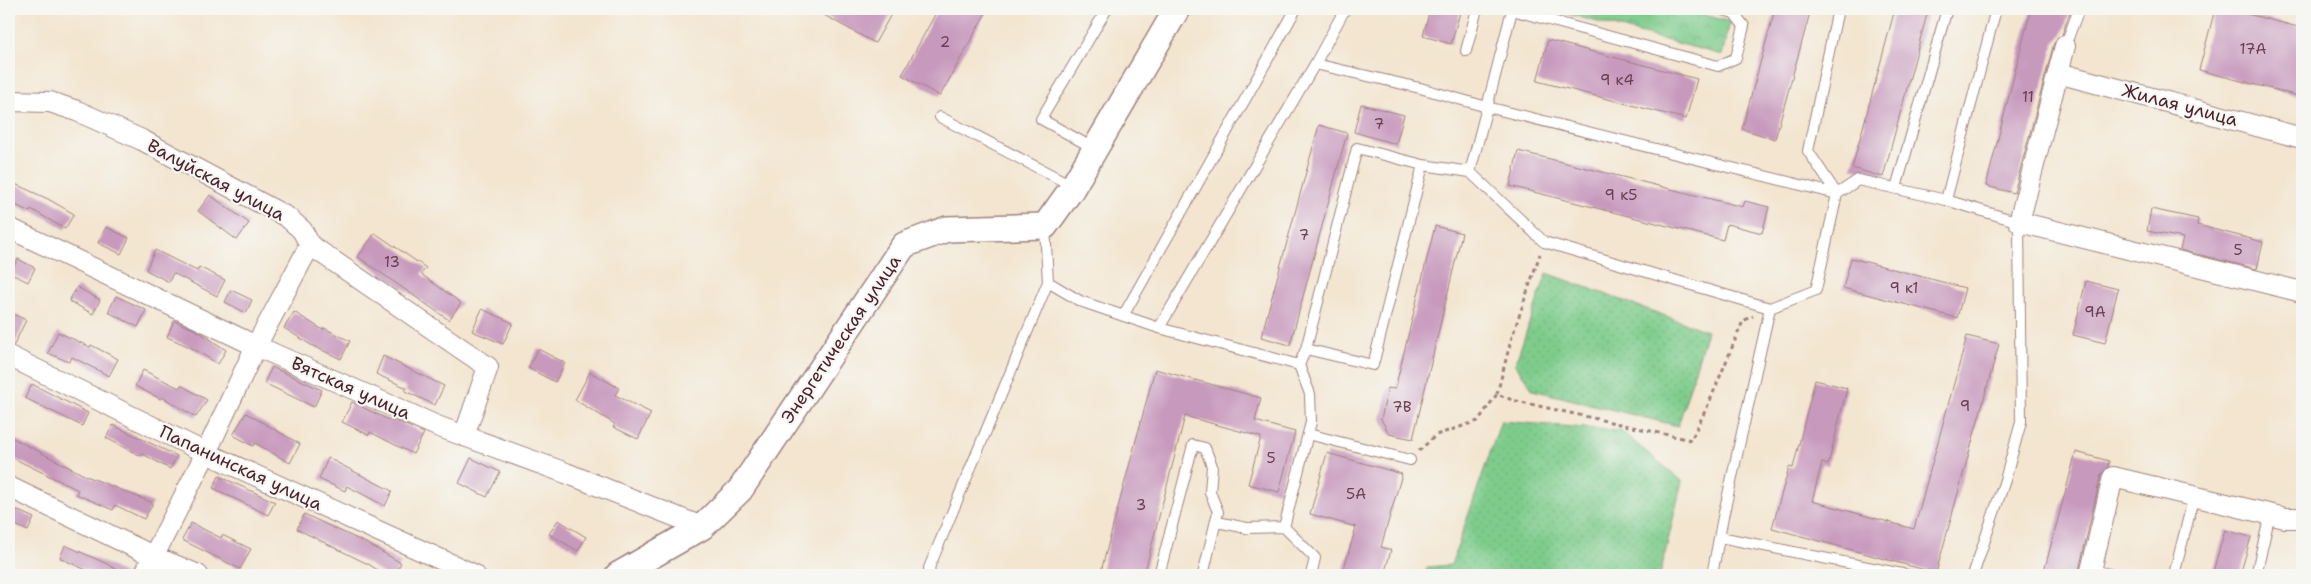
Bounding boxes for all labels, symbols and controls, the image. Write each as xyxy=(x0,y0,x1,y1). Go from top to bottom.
house number: 2 xyxy=(940,32,950,52)
house number: 17А xyxy=(2240,39,2267,59)
house number: 9 к4 xyxy=(1600,70,1634,90)
street label: Жилая улица xyxy=(2120,78,2240,132)
house number: 11 xyxy=(2022,87,2034,107)
house number: 7 xyxy=(1374,114,1384,134)
street label: Валуйская улица xyxy=(143,134,289,226)
house number: 9 к5 xyxy=(1605,185,1637,205)
house number: 7 xyxy=(1299,225,1309,245)
house number: 5 xyxy=(2233,240,2243,260)
street label: Энергетическая улица xyxy=(776,250,906,428)
house number: 13 xyxy=(384,252,400,272)
house number: 9 к1 xyxy=(1890,278,1919,298)
house number: 9А xyxy=(2084,302,2106,322)
street label: Вятская улица xyxy=(288,351,414,425)
house number: 9 xyxy=(1960,396,1970,416)
house number: 7В xyxy=(1392,397,1412,417)
street label: Папанинская улица xyxy=(156,420,326,516)
house number: 5 xyxy=(1266,448,1276,468)
house number: 5А xyxy=(1346,484,1366,504)
house number: 3 xyxy=(1136,495,1146,515)

